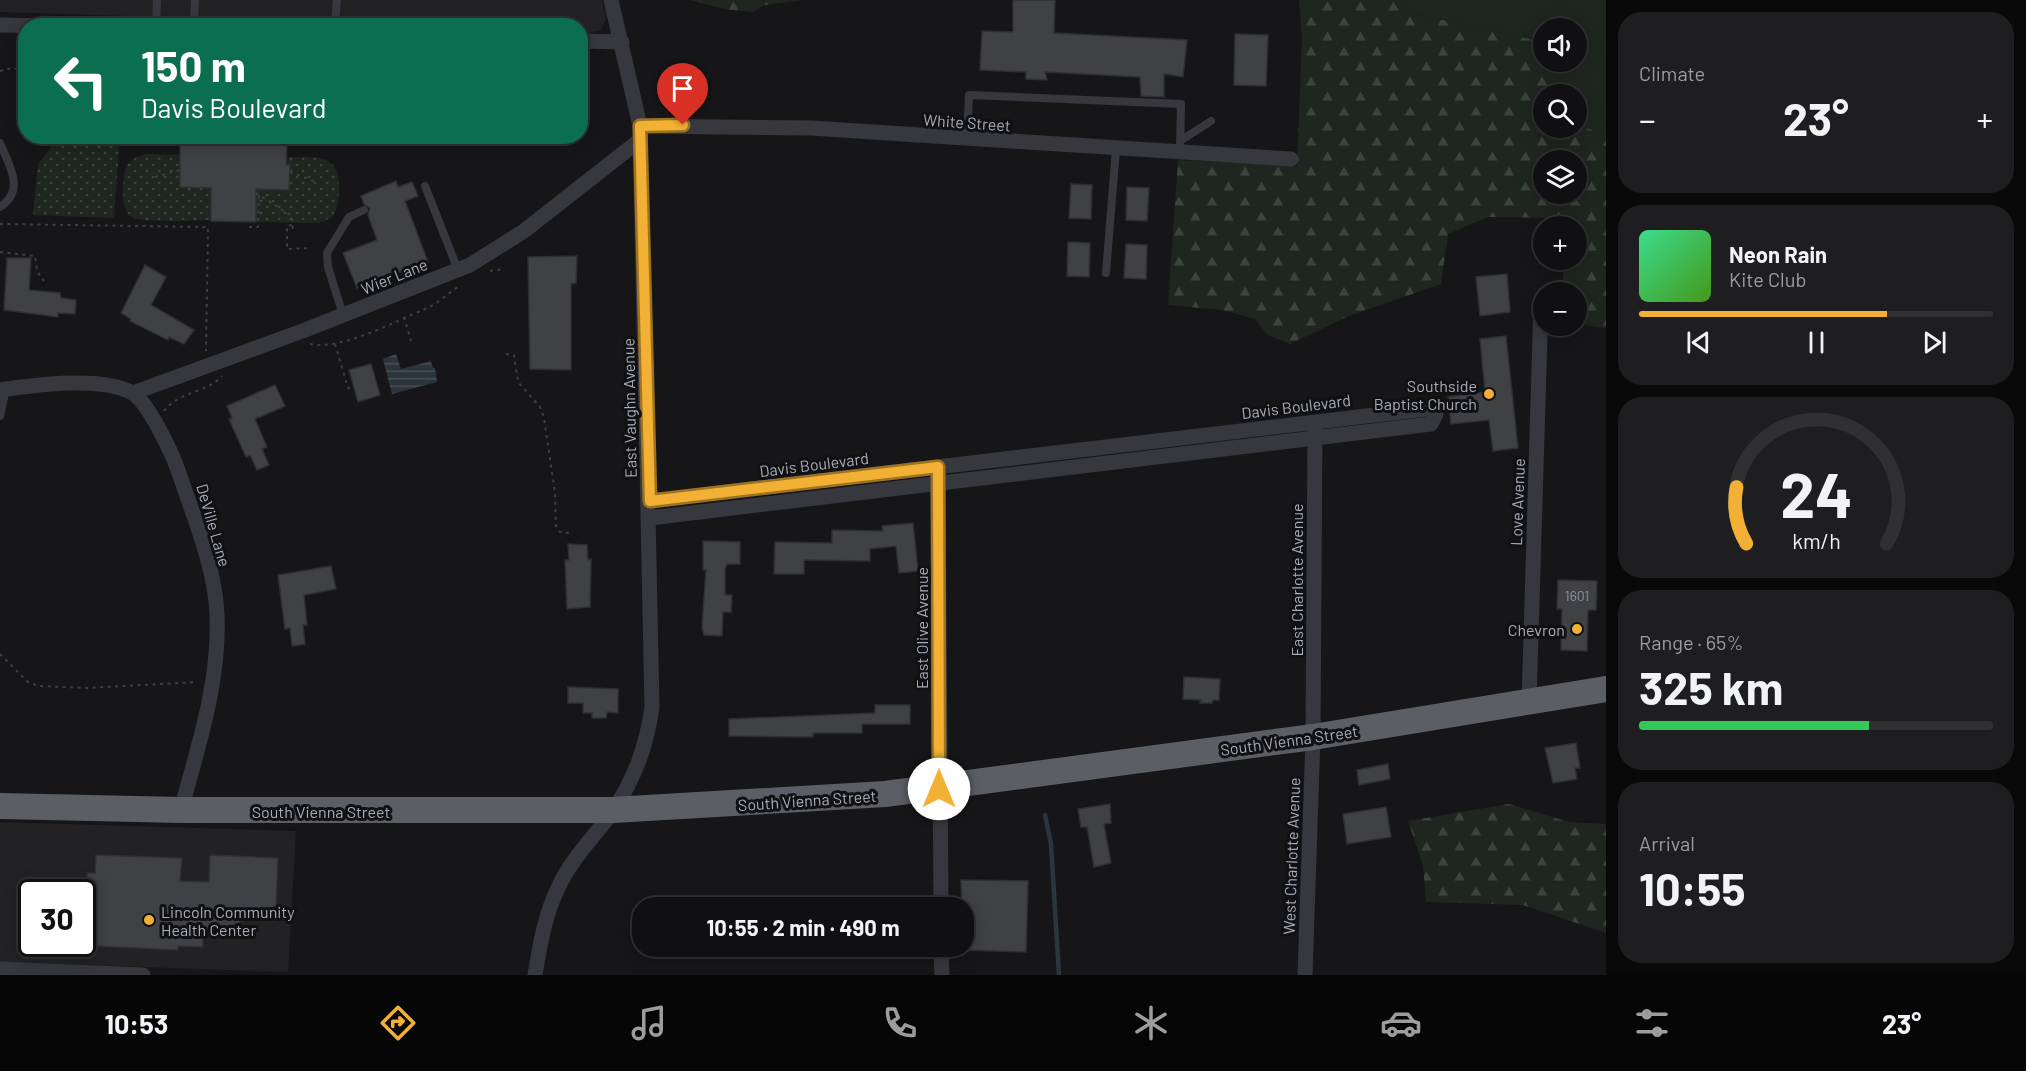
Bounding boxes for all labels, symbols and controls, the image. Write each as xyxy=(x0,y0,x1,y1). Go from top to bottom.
map controls xyxy=(1533,18,1587,336)
button: sound xyxy=(1533,18,1587,72)
text: 150 m xyxy=(141,40,246,90)
icon: left xyxy=(42,42,120,120)
text: Climate xyxy=(1639,61,1705,85)
pin xyxy=(657,63,708,125)
icon: arrive xyxy=(666,72,699,105)
button: search xyxy=(1533,84,1587,138)
text: Davis Boulevard xyxy=(141,91,326,123)
text: 23° xyxy=(1783,91,1849,145)
text: − xyxy=(1639,99,1656,139)
text: + xyxy=(1976,99,1993,139)
street label: White Street xyxy=(923,109,1011,135)
button: layers xyxy=(1533,150,1587,204)
button: + xyxy=(1533,216,1587,270)
text: Neon Rain xyxy=(1729,241,1827,267)
street label: Wier Lane xyxy=(358,254,430,298)
text: Kite Club xyxy=(1729,267,1806,291)
button: − xyxy=(1533,282,1587,336)
icon: previous xyxy=(1682,326,1715,359)
icon: pause xyxy=(1800,326,1833,359)
icon: next xyxy=(1918,326,1951,359)
street label: East Vaughn Avenue xyxy=(618,338,640,478)
place label: Southside Baptist Church xyxy=(1374,376,1477,413)
marker: Southside Baptist Church xyxy=(1482,387,1496,401)
street label: Davis Boulevard xyxy=(1240,390,1352,422)
street label: Davis Boulevard xyxy=(758,448,870,480)
text: 24 xyxy=(1780,457,1852,531)
street label: Love Avenue xyxy=(1506,458,1528,546)
street label: DeVille Lane xyxy=(193,481,235,569)
street label: East Charlotte Avenue xyxy=(1287,503,1306,657)
text: km/h xyxy=(1792,529,1840,554)
street label: East Olive Avenue xyxy=(912,567,931,689)
house number: 1601 xyxy=(1565,587,1589,604)
place label: Chevron xyxy=(1508,620,1565,639)
marker: Chevron xyxy=(1570,622,1584,636)
text: Range · 65% xyxy=(1639,630,1743,654)
text: 325 km xyxy=(1639,660,1783,714)
street label: South Vienna Street xyxy=(1219,721,1359,759)
position arrow xyxy=(907,757,971,821)
street label: West Charlotte Avenue xyxy=(1279,777,1303,935)
street label: South Vienna Street xyxy=(737,786,877,814)
street label: South Vienna Street xyxy=(252,802,390,821)
text: Arrival xyxy=(1639,831,1695,855)
text: 10:55 xyxy=(1639,861,1745,915)
speed limit sign: 30 xyxy=(18,879,96,957)
place label: Lincoln Community Health Center xyxy=(161,902,295,939)
marker: Lincoln Community Health Center xyxy=(142,913,156,927)
text: 10:55 · 2 min · 490 m xyxy=(706,914,900,940)
icon: directions xyxy=(377,1002,419,1044)
icon: music xyxy=(628,1002,670,1044)
icon: phone xyxy=(879,1002,921,1044)
icon: climate xyxy=(1130,1002,1172,1044)
icon: car xyxy=(1380,1002,1422,1044)
icon: filters xyxy=(1631,1002,1673,1044)
text: 10:53 xyxy=(104,1007,168,1039)
text: 23° xyxy=(1882,1007,1922,1039)

